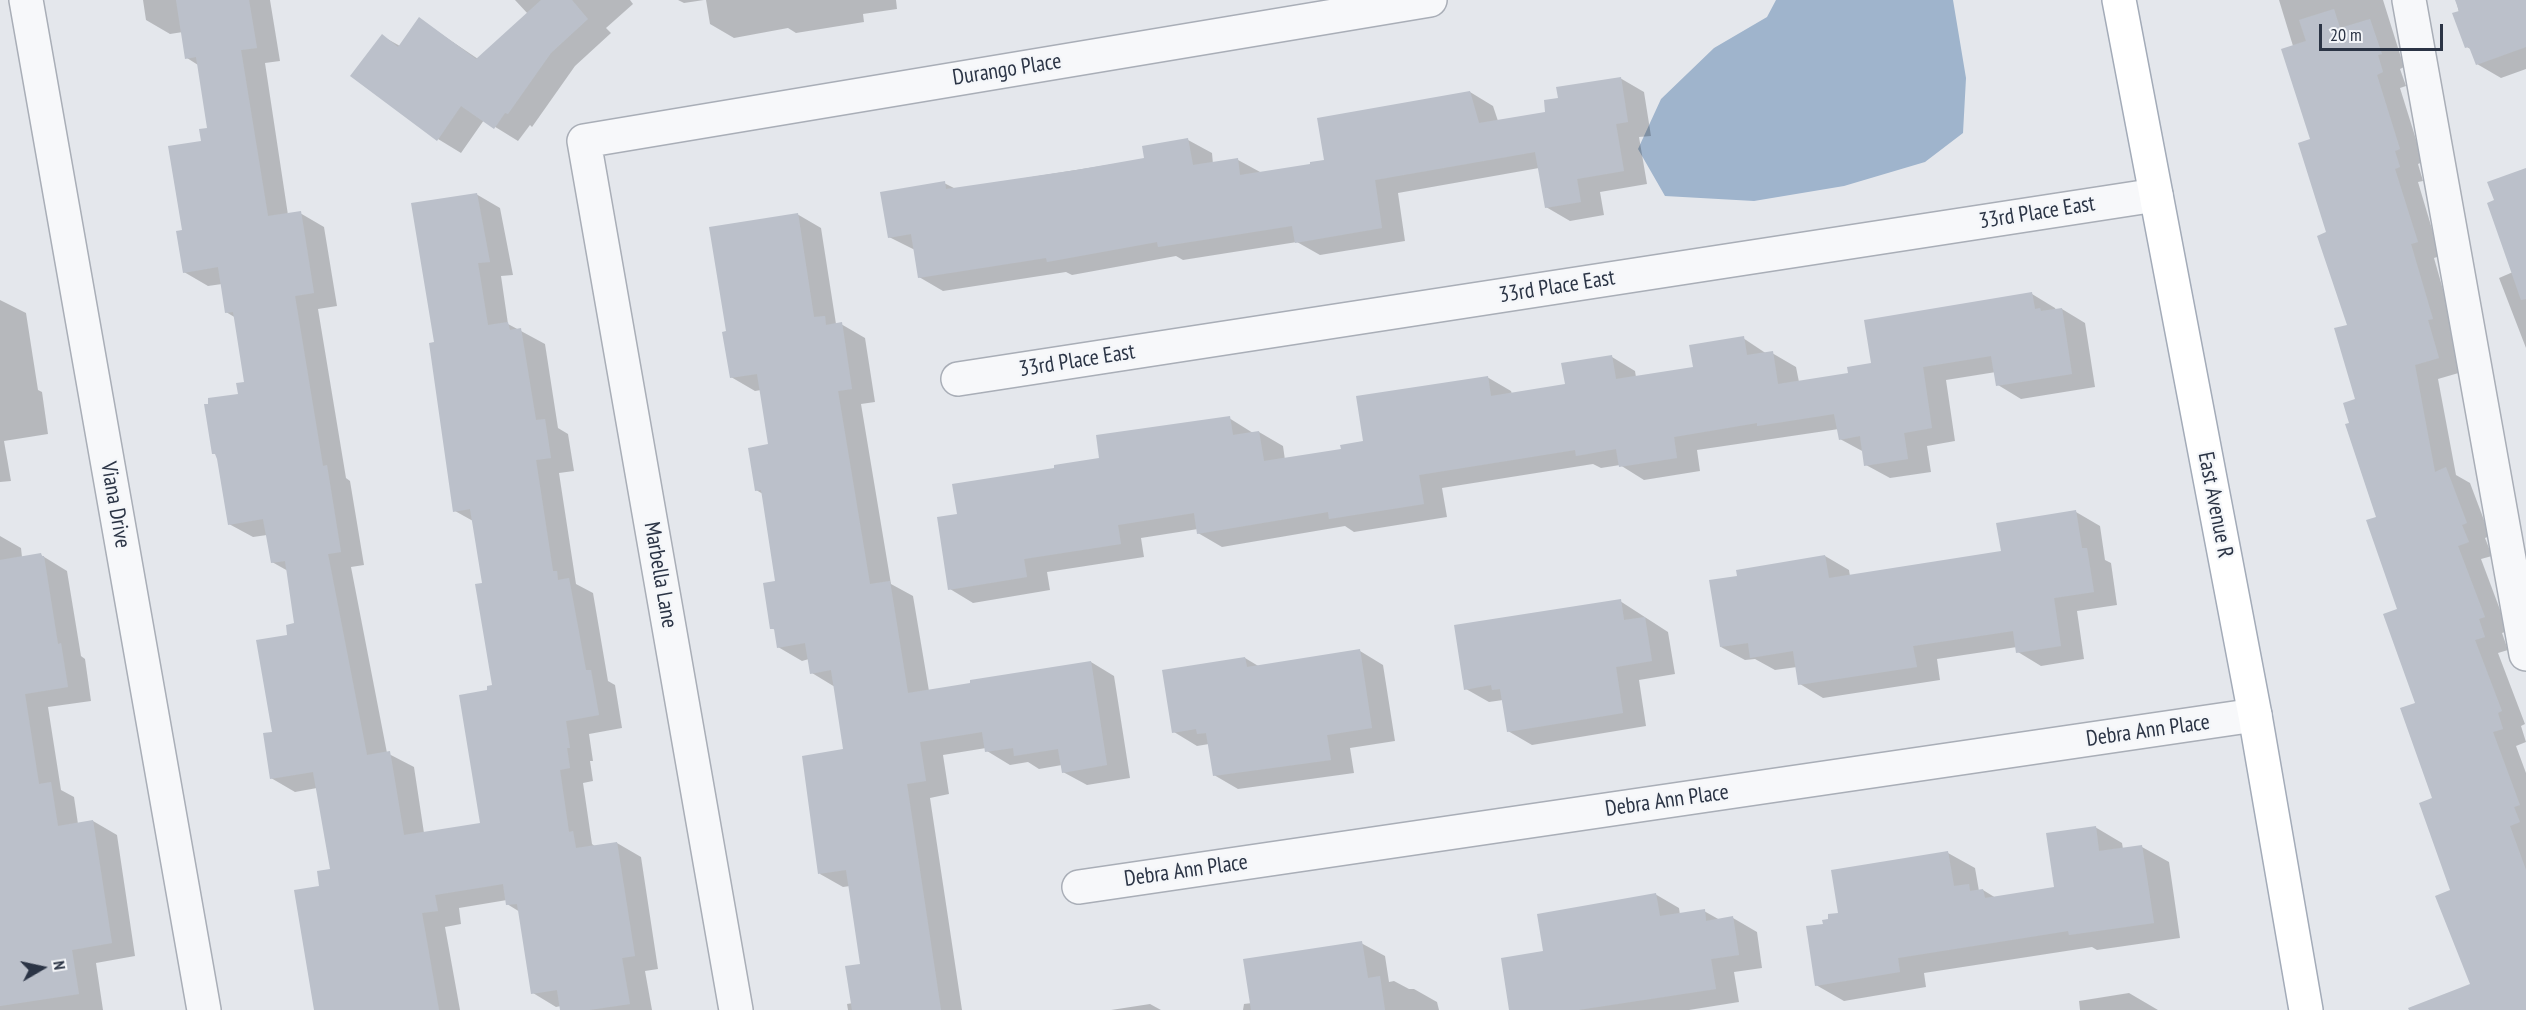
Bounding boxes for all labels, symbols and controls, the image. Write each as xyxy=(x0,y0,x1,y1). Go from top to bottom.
scale bar xyxy=(2322,12,2446,50)
text: 20 m xyxy=(2330,23,2362,46)
street label: Durango Place xyxy=(951,48,1063,92)
street label: 33rd Place East xyxy=(1977,191,2097,235)
street label: 33rd Place East xyxy=(1497,265,1617,309)
street label: 33rd Place East xyxy=(1017,339,1137,383)
street label: East Avenue R xyxy=(2192,450,2238,560)
street label: Viana Drive xyxy=(94,460,136,550)
street label: Marbella Lane xyxy=(638,520,682,630)
street label: Debra Ann Place xyxy=(2085,709,2211,753)
street label: Debra Ann Place xyxy=(1604,779,1730,823)
street label: Debra Ann Place xyxy=(1123,849,1249,893)
north arrow xyxy=(12,938,72,998)
text: N xyxy=(49,959,70,971)

